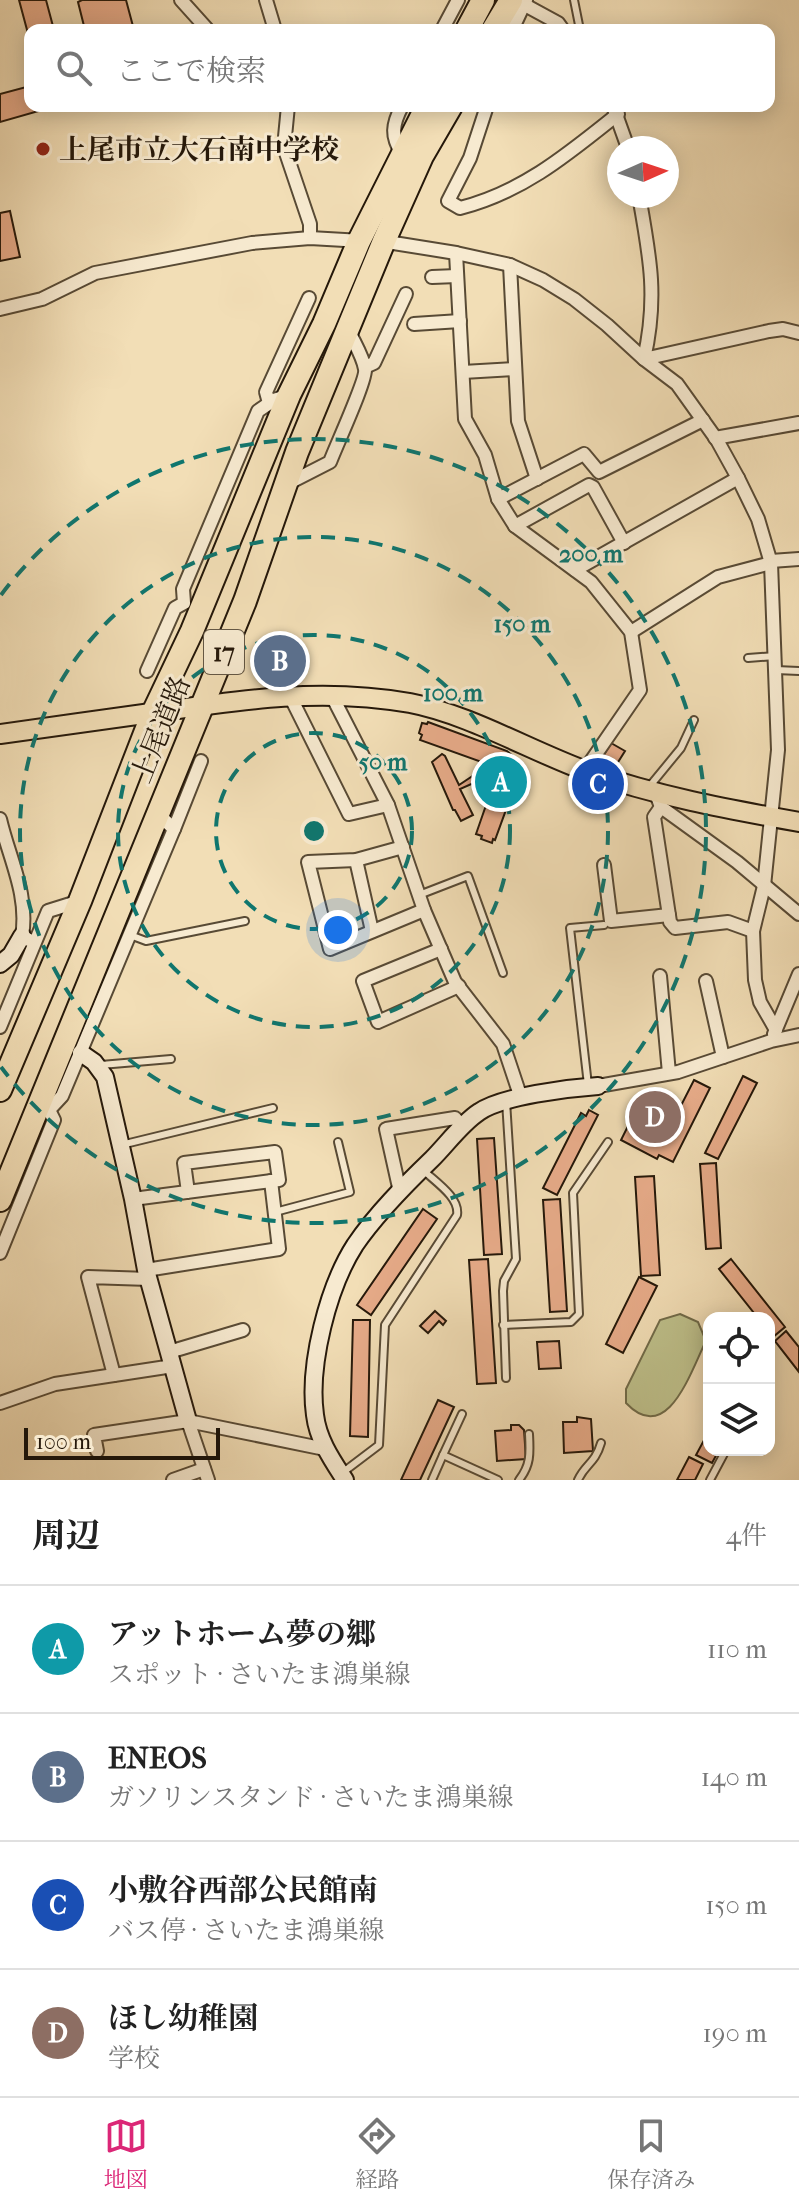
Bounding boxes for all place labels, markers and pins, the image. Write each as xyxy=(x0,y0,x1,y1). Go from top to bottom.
place label: 上尾市立大石南中学校 xyxy=(59,133,339,166)
marker: 上尾市立大石南中学校 xyxy=(34,140,52,158)
pin: B xyxy=(254,631,306,691)
pin: A xyxy=(475,752,527,812)
pin: C xyxy=(572,754,624,814)
centre of rings xyxy=(300,817,328,845)
pin: D xyxy=(629,1087,681,1147)

